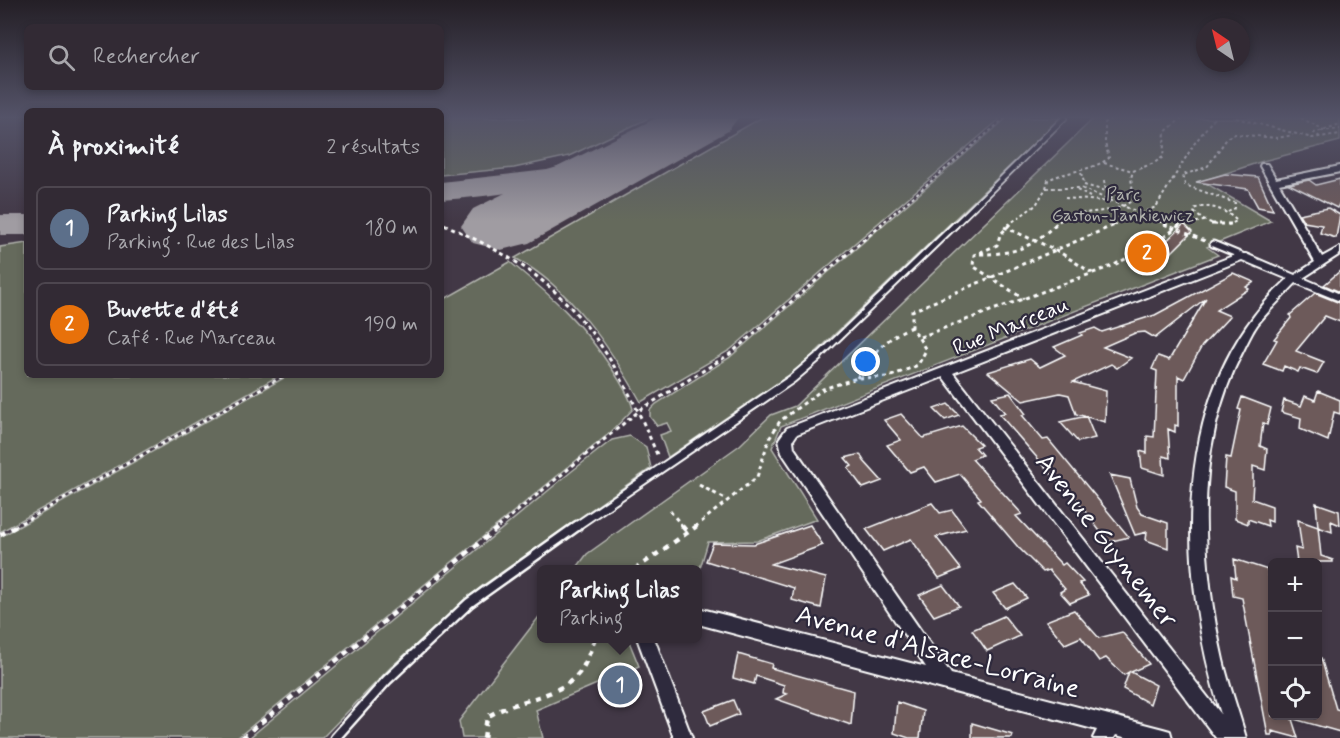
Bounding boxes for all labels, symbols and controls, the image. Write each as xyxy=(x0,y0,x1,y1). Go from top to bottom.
north arrow xyxy=(1196,18,1250,72)
search box xyxy=(24,24,444,90)
icon: search xyxy=(45,41,78,74)
text: Rechercher xyxy=(93,43,200,71)
text: À proximité xyxy=(48,130,179,164)
text: 2 résultats xyxy=(327,134,420,161)
park label: Parc Gaston-Jankiewicz xyxy=(1052,183,1194,228)
text: Parking Lilas xyxy=(107,201,228,229)
text: 1 xyxy=(65,215,74,242)
text: 180 m xyxy=(365,215,418,242)
text: Parking · Rue des Lilas xyxy=(107,229,295,256)
pin: 2 xyxy=(1128,230,1166,276)
street label: Rue Marceau xyxy=(949,291,1073,363)
text: Buvette d'été xyxy=(107,297,238,325)
text: 2 xyxy=(65,311,74,338)
text: 190 m xyxy=(364,311,418,338)
text: Café · Rue Marceau xyxy=(107,325,276,352)
your location xyxy=(851,347,880,376)
street label: Avenue Guynemer xyxy=(1027,446,1186,636)
map controls xyxy=(1268,558,1322,720)
button: + xyxy=(1268,558,1322,612)
popup xyxy=(537,565,702,643)
text: Parking Lilas xyxy=(559,577,680,605)
street label: Avenue d'Alsace-Lorraine xyxy=(792,598,1083,707)
text: Parking xyxy=(559,605,623,632)
button: − xyxy=(1268,612,1322,666)
pin: 1 xyxy=(600,662,640,708)
button: locate xyxy=(1268,666,1322,720)

